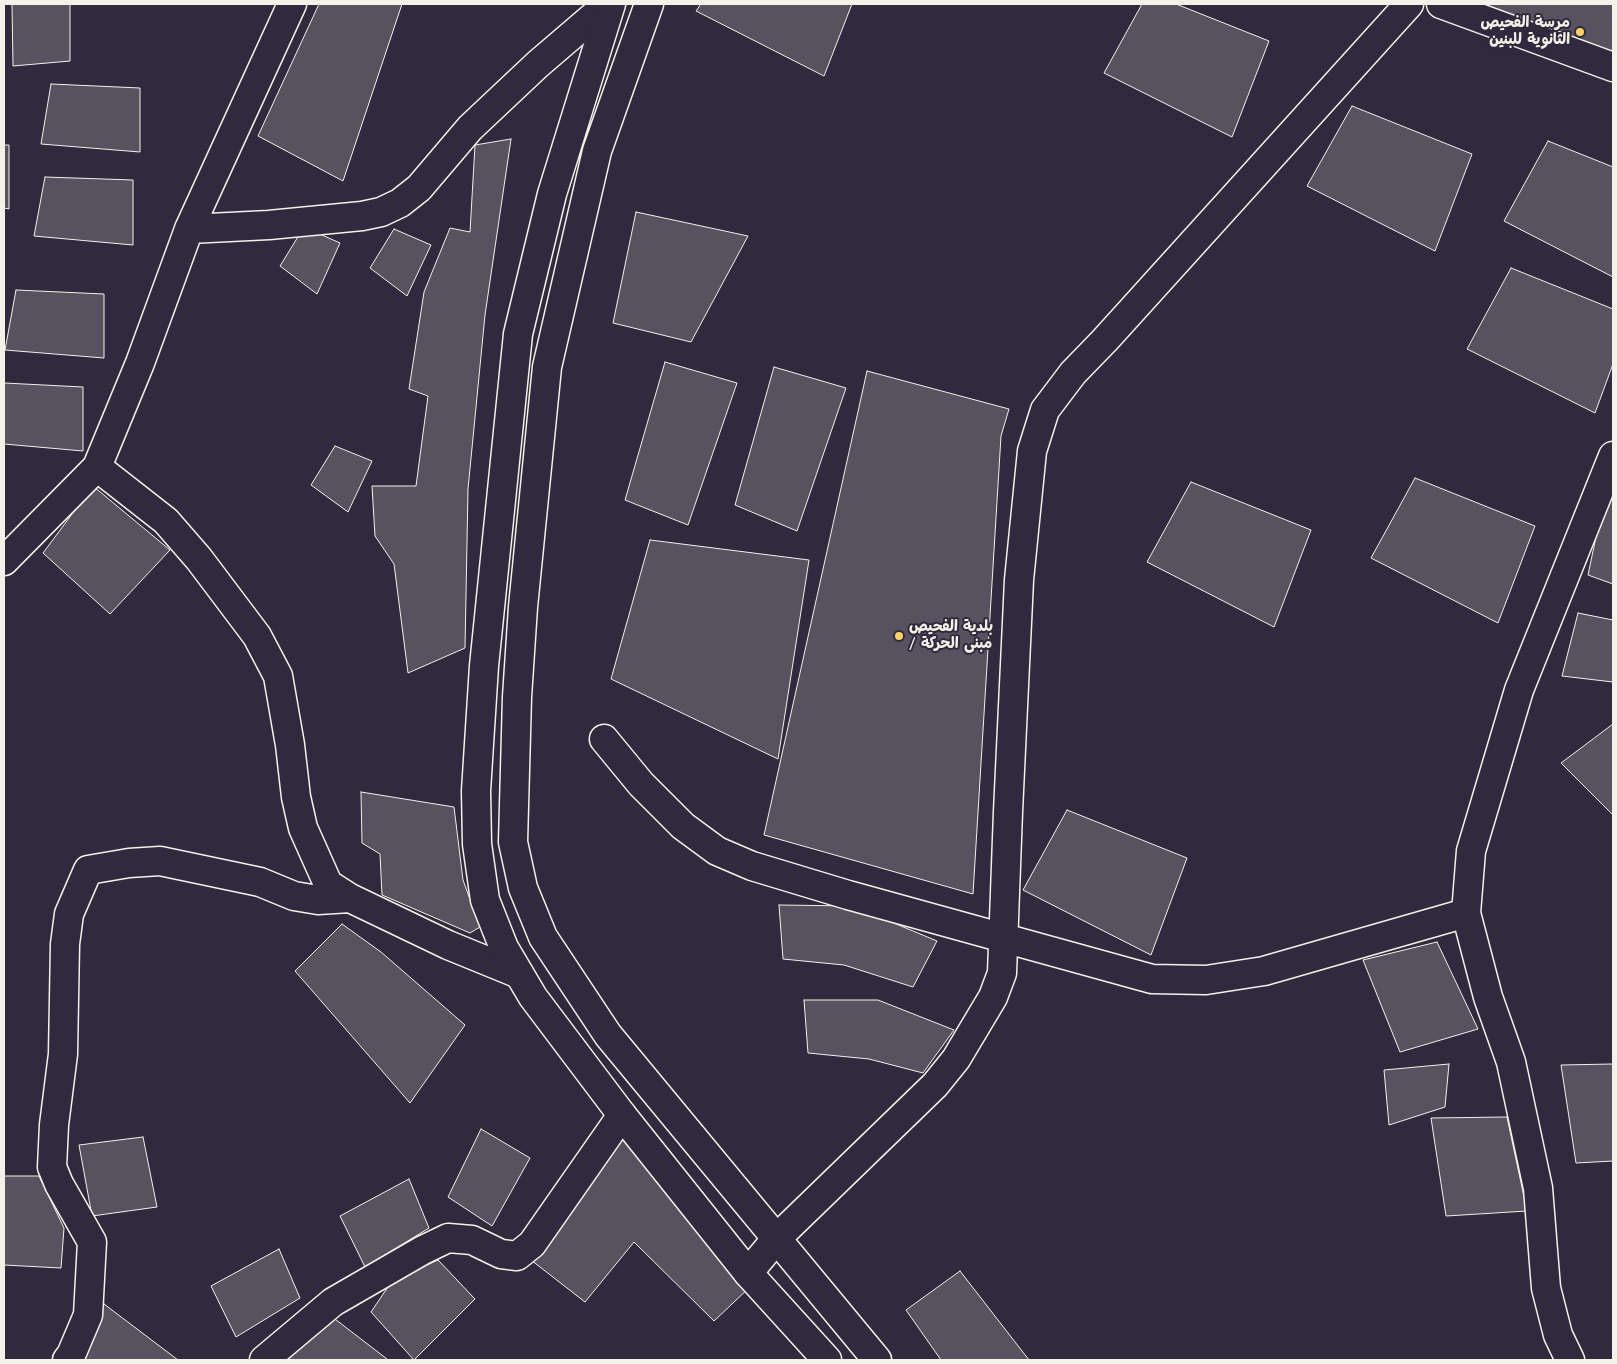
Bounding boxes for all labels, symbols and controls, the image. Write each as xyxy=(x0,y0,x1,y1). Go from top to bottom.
place label: مرسة الفحيص الثانوية للبنين xyxy=(1481,14,1570,49)
marker: مرسة الفحيص الثانوية للبنين xyxy=(1574,26,1586,38)
place label: بلدية الفحيص / مبنى الحركة xyxy=(909,618,993,653)
marker: بلدية الفحيص / مبنى الحركة xyxy=(893,630,905,642)

